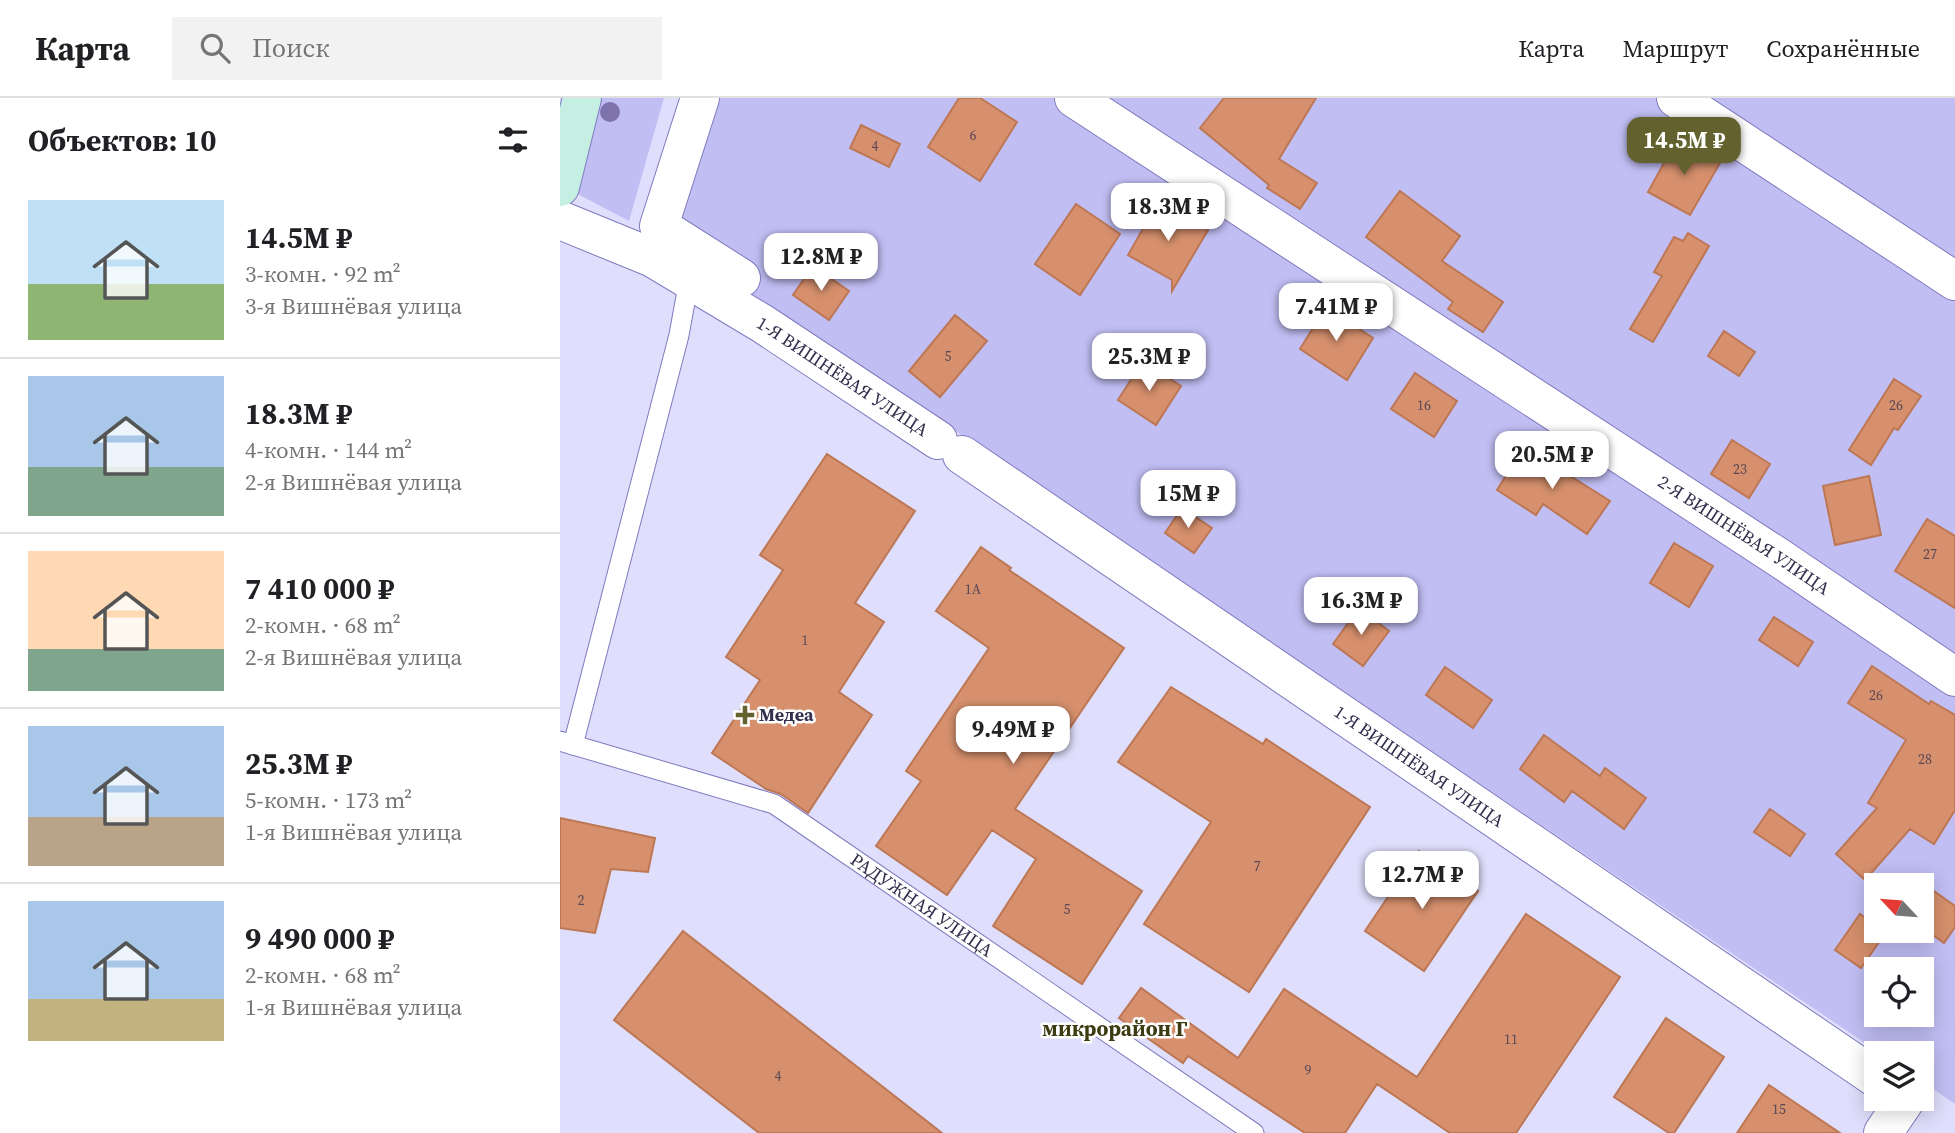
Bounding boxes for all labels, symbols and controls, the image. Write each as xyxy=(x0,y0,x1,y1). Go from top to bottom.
search box xyxy=(172,17,662,80)
text: Карта xyxy=(35,26,130,71)
icon: search xyxy=(196,29,234,67)
text: Поиск xyxy=(252,30,330,66)
text: Карта xyxy=(1518,32,1584,65)
text: Маршрут xyxy=(1622,32,1728,65)
text: Сохранённые xyxy=(1766,32,1920,65)
pin: 14.5M ₽ xyxy=(1619,118,1749,177)
text: Объектов: 10 xyxy=(28,120,216,161)
icon: filters xyxy=(494,121,532,159)
text: 14.5M ₽ xyxy=(1643,124,1725,156)
house number: 6 xyxy=(970,125,977,145)
house number: 4 xyxy=(872,136,879,156)
pin: 18.3M ₽ xyxy=(1103,184,1233,243)
text: 18.3M ₽ xyxy=(1127,190,1209,222)
text: 14.5M ₽ xyxy=(245,217,352,258)
icon: home xyxy=(84,228,168,312)
pin: 12.8M ₽ xyxy=(756,234,886,293)
text: 12.8M ₽ xyxy=(780,240,862,272)
text: 3-комн. · 92 m² xyxy=(245,258,401,290)
pin: 7.41M ₽ xyxy=(1271,284,1401,343)
text: 3-я Вишнёвая улица xyxy=(245,290,462,322)
text: 7.41M ₽ xyxy=(1295,290,1377,322)
street label: 1-Я ВИШНЁВАЯ УЛИЦА xyxy=(752,310,933,442)
pin: 25.3M ₽ xyxy=(1084,334,1214,393)
text: 25.3M ₽ xyxy=(1108,340,1190,372)
house number: 5 xyxy=(945,346,952,366)
text: 18.3M ₽ xyxy=(245,393,352,434)
house number: 16 xyxy=(1417,395,1431,415)
house number: 26 xyxy=(1889,395,1903,415)
icon: home xyxy=(84,404,168,488)
pin: 20.5M ₽ xyxy=(1487,432,1617,491)
text: 4-комн. · 144 m² xyxy=(245,434,412,466)
text: 20.5M ₽ xyxy=(1511,438,1593,470)
house number: 23 xyxy=(1733,459,1747,479)
text: 2-я Вишнёвая улица xyxy=(245,466,462,498)
street label: 2-Я ВИШНЁВАЯ УЛИЦА xyxy=(1653,469,1835,601)
pin: 15M ₽ xyxy=(1139,470,1237,530)
text: 15M ₽ xyxy=(1157,477,1219,509)
house number: 27 xyxy=(1923,544,1937,564)
text: 7 410 000 ₽ xyxy=(245,568,394,609)
pin: 16.3M ₽ xyxy=(1296,578,1426,637)
icon: home xyxy=(84,579,168,663)
house number: 1А xyxy=(965,579,982,599)
text: 16.3M ₽ xyxy=(1320,584,1402,616)
text: 2-комн. · 68 m² xyxy=(245,609,401,641)
house number: 1 xyxy=(802,630,809,650)
text: 2-я Вишнёвая улица xyxy=(245,641,462,673)
house number: 26 xyxy=(1869,685,1883,705)
street label: 1-Я ВИШНЁВАЯ УЛИЦА xyxy=(1329,699,1509,833)
place label: Медеа xyxy=(759,702,814,727)
pin: 9.49M ₽ xyxy=(948,706,1078,766)
marker: Медеа xyxy=(737,707,753,723)
text: 9.49M ₽ xyxy=(972,713,1054,745)
text: 25.3M ₽ xyxy=(245,743,352,784)
house number: 28 xyxy=(1918,749,1932,769)
icon: home xyxy=(84,754,168,838)
text: 5-комн. · 173 m² xyxy=(245,784,412,816)
text: 1-я Вишнёвая улица xyxy=(245,816,462,848)
street label: РАДУЖНАЯ УЛИЦА xyxy=(846,847,998,963)
pin: 12.7M ₽ xyxy=(1357,852,1487,911)
house number: 7 xyxy=(1254,856,1261,876)
text: 12.7M ₽ xyxy=(1381,858,1463,890)
north arrow xyxy=(1864,873,1934,943)
map controls xyxy=(1864,873,1934,1111)
house number: 2 xyxy=(578,890,585,910)
house number: 5 xyxy=(1064,899,1071,919)
text: 9 490 000 ₽ xyxy=(245,918,394,959)
icon: home xyxy=(84,929,168,1013)
button: locate xyxy=(1864,957,1934,1027)
text: 2-комн. · 68 m² xyxy=(245,959,401,991)
text: 1-я Вишнёвая улица xyxy=(245,991,462,1023)
district label: микрорайон Г xyxy=(1042,1014,1188,1043)
house number: 11 xyxy=(1504,1029,1518,1049)
button: layers xyxy=(1864,1041,1934,1111)
house number: 9 xyxy=(1305,1060,1312,1080)
house number: 4 xyxy=(775,1066,782,1086)
house number: 15 xyxy=(1772,1099,1786,1119)

